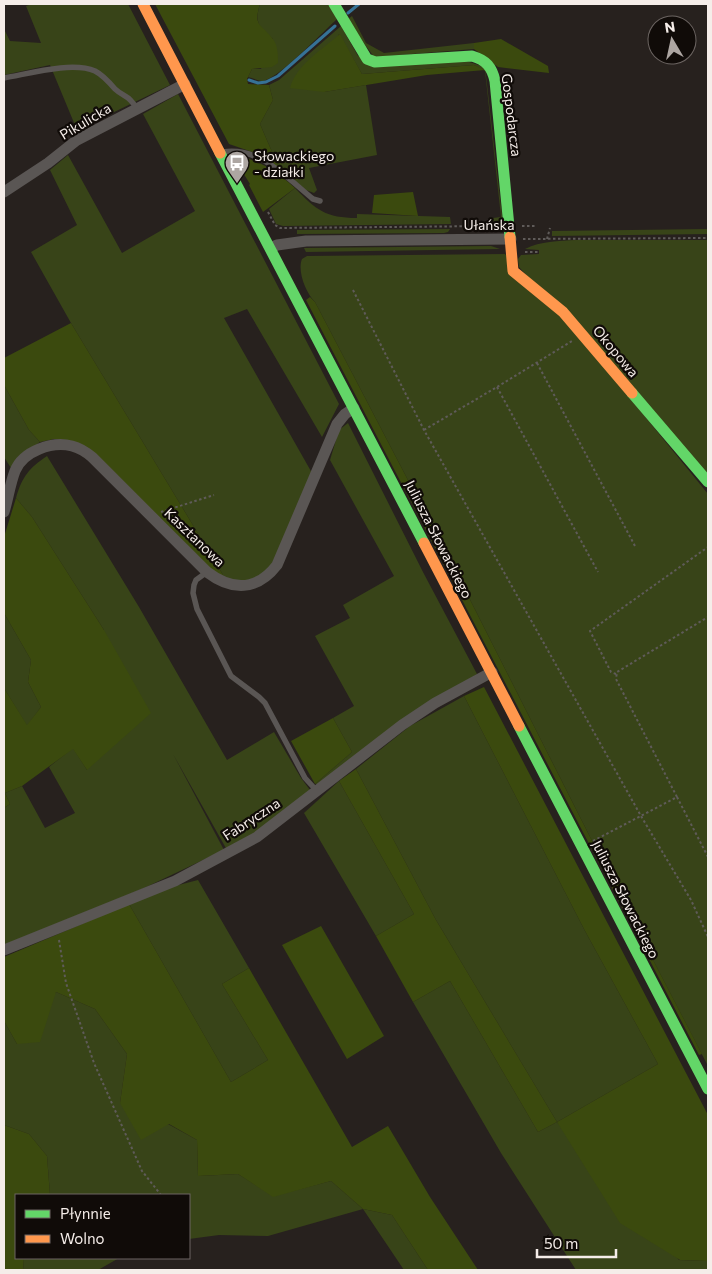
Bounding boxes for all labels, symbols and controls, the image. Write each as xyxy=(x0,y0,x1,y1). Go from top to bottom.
north arrow xyxy=(647,15,697,65)
text: N xyxy=(663,17,676,36)
street label: Gospodarcza xyxy=(498,73,526,157)
street label: Pikulicka xyxy=(56,99,114,143)
place label: Słowackiego - działki xyxy=(254,147,334,180)
bus stop icon: Słowackiego - działki xyxy=(224,150,250,184)
street label: Ułańska xyxy=(463,216,515,233)
street label: Okopowa xyxy=(590,322,642,380)
street label: Juliusza Słowackiego xyxy=(402,477,476,601)
street label: Kasztanowa xyxy=(161,504,229,570)
street label: Fabryczna xyxy=(219,794,283,844)
street label: Juliusza Słowackiego xyxy=(589,837,663,961)
legend xyxy=(15,1194,190,1259)
text: Płynnie xyxy=(60,1204,111,1222)
scale bar xyxy=(537,1226,616,1258)
text: Wolno xyxy=(60,1229,105,1247)
text: 50 m xyxy=(544,1234,578,1252)

